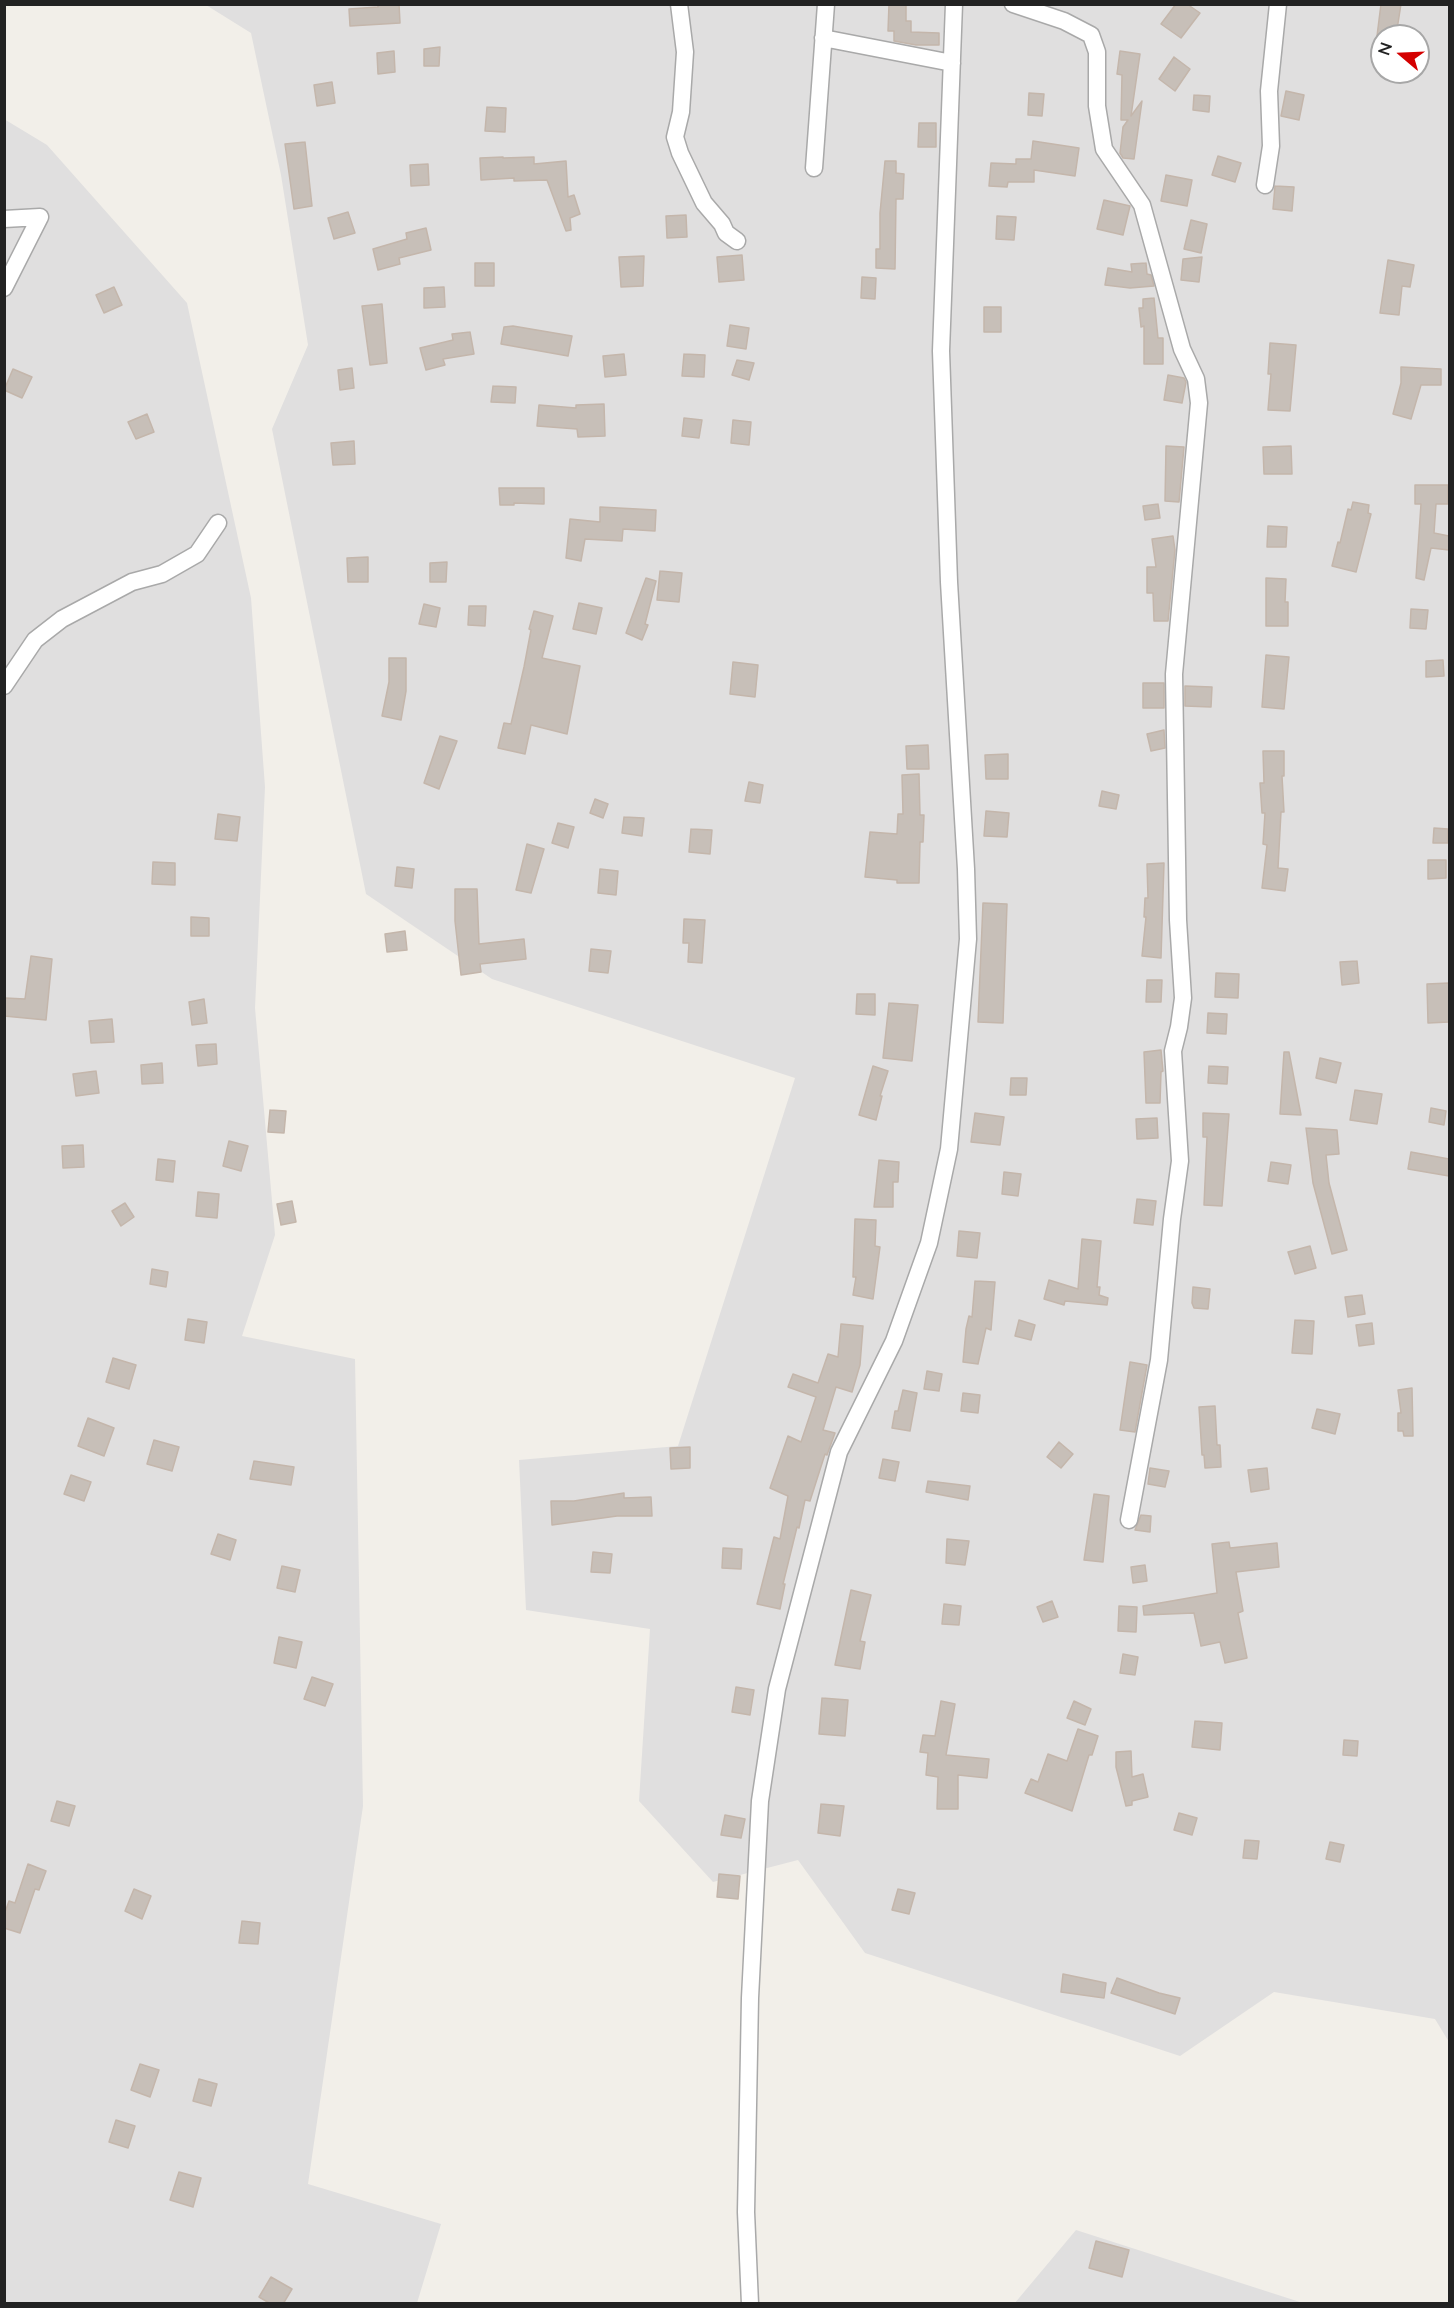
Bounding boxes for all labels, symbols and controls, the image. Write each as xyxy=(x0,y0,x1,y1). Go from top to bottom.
north arrow xyxy=(1370,24,1430,84)
text: N xyxy=(1373,40,1395,58)

